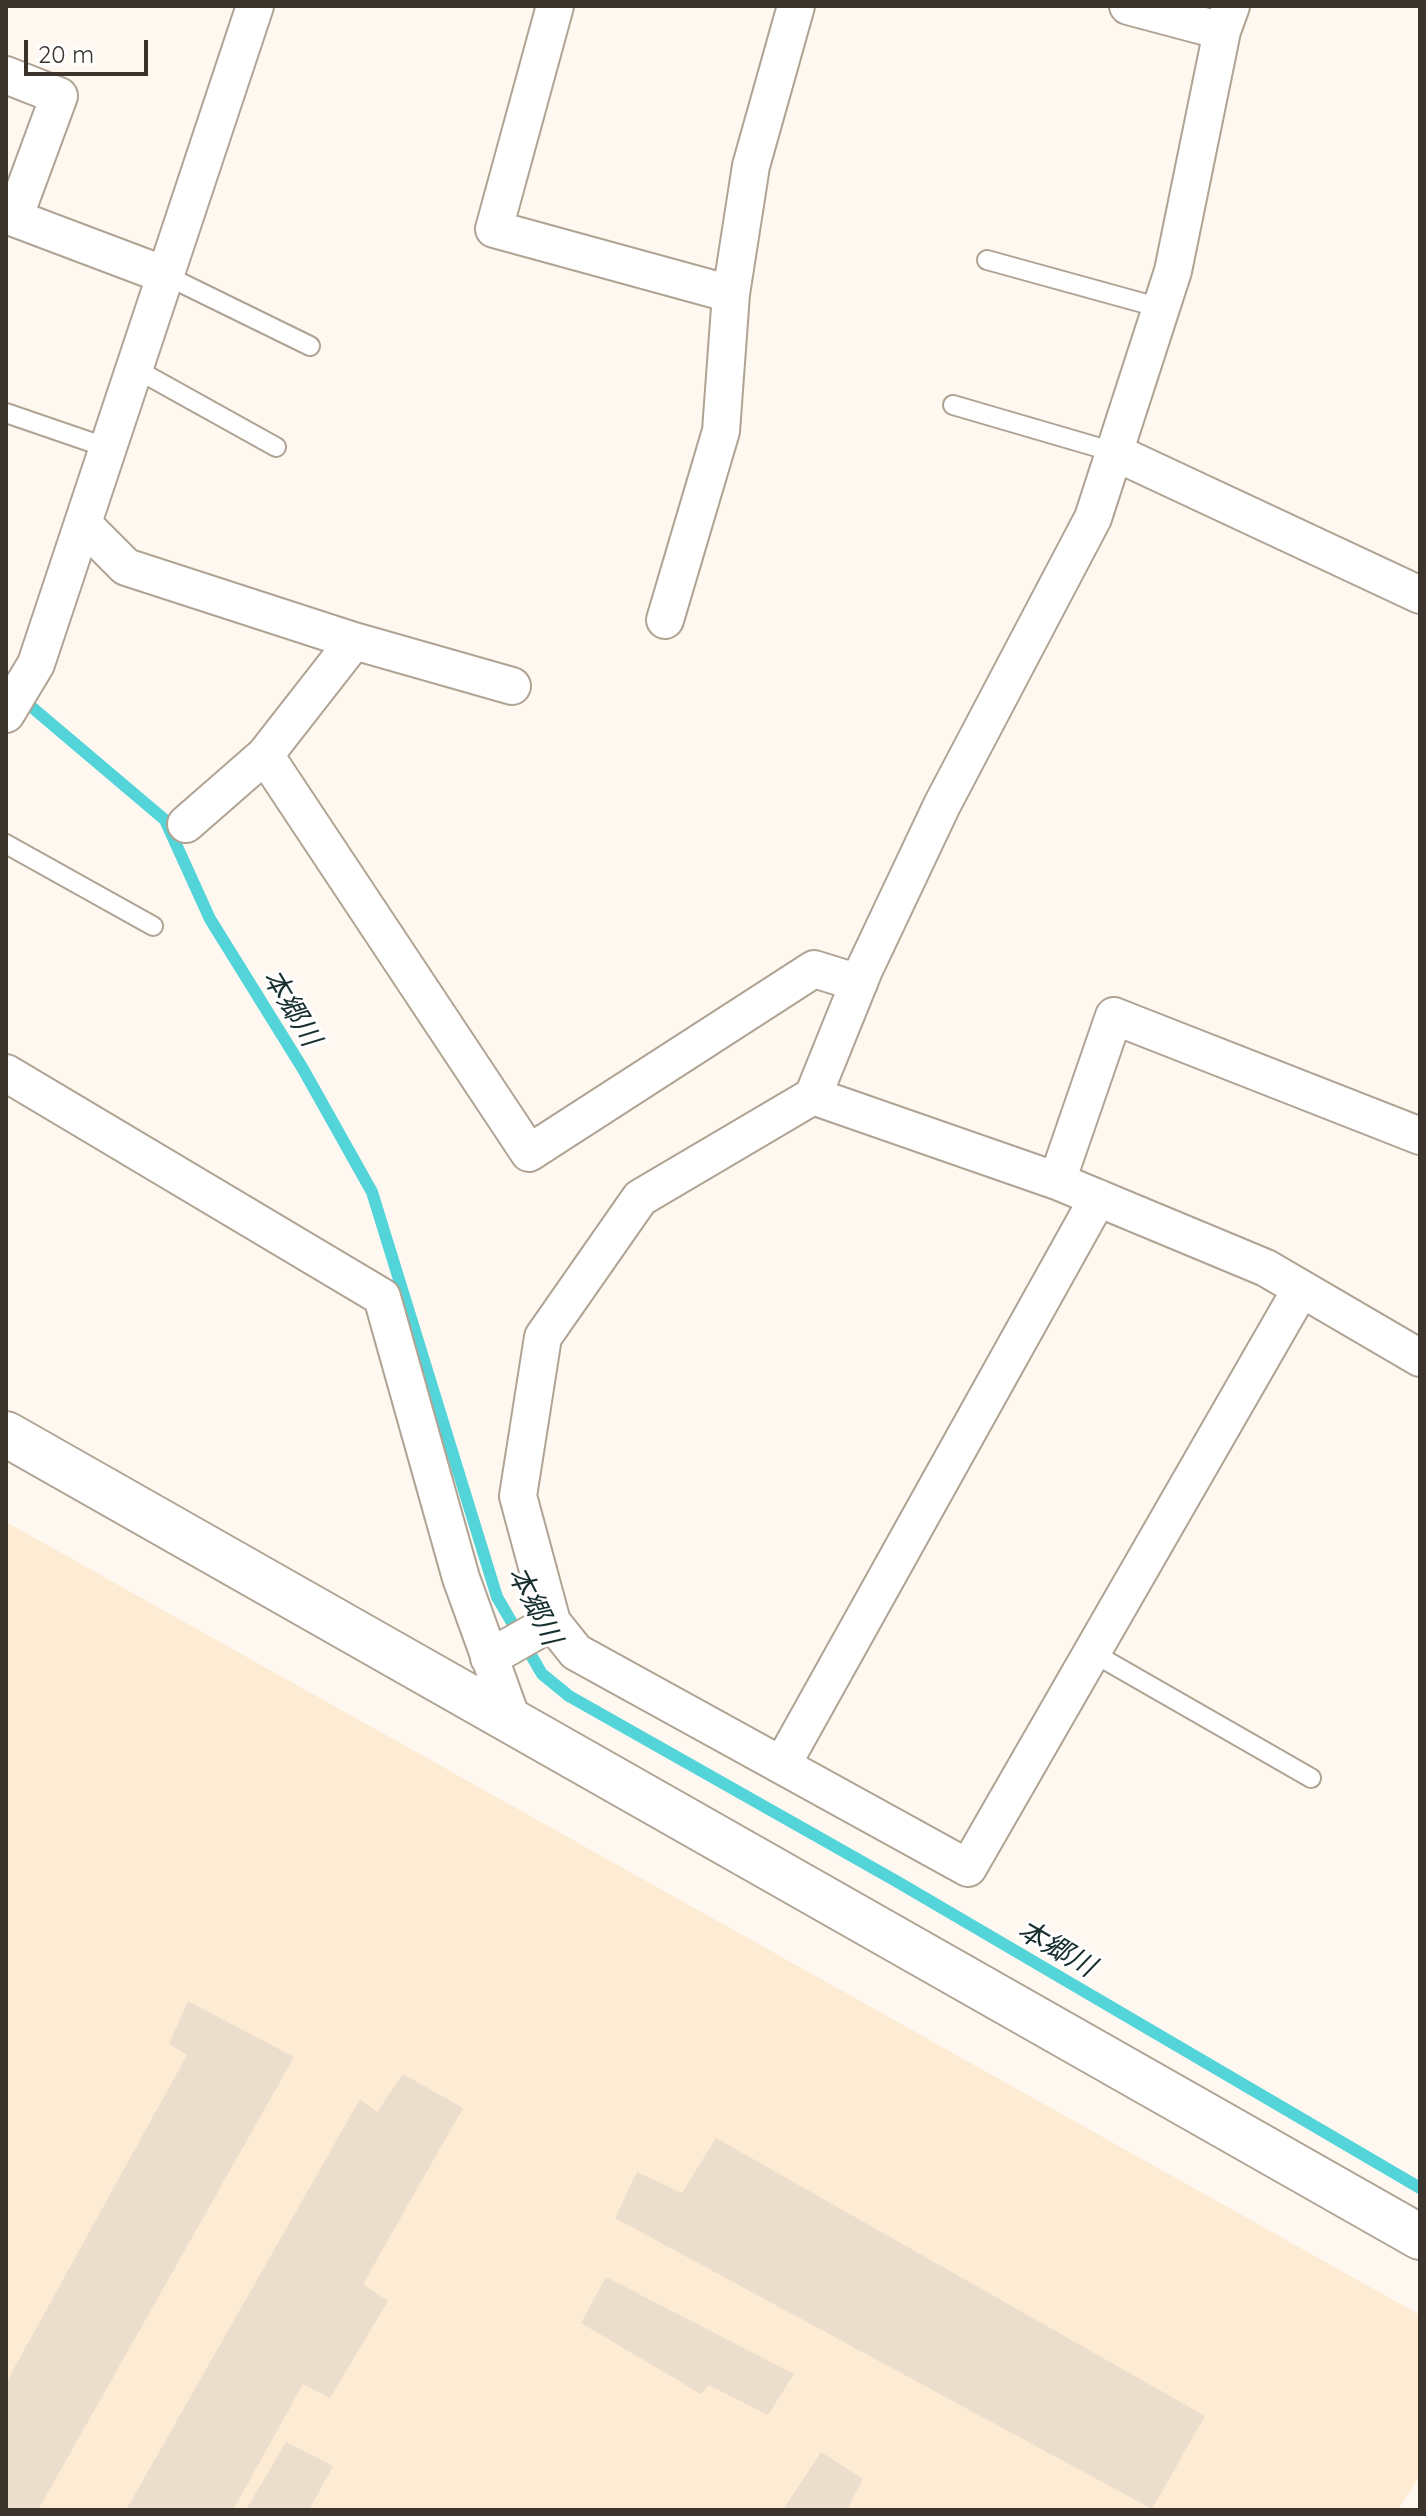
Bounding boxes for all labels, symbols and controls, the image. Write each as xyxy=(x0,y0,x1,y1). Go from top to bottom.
scale bar xyxy=(28,24,152,74)
text: 20 m xyxy=(38,39,94,69)
water label: 本郷川 xyxy=(255,963,327,1053)
water label: 本郷川 xyxy=(500,1561,568,1651)
water label: 本郷川 xyxy=(1011,1913,1101,1985)

